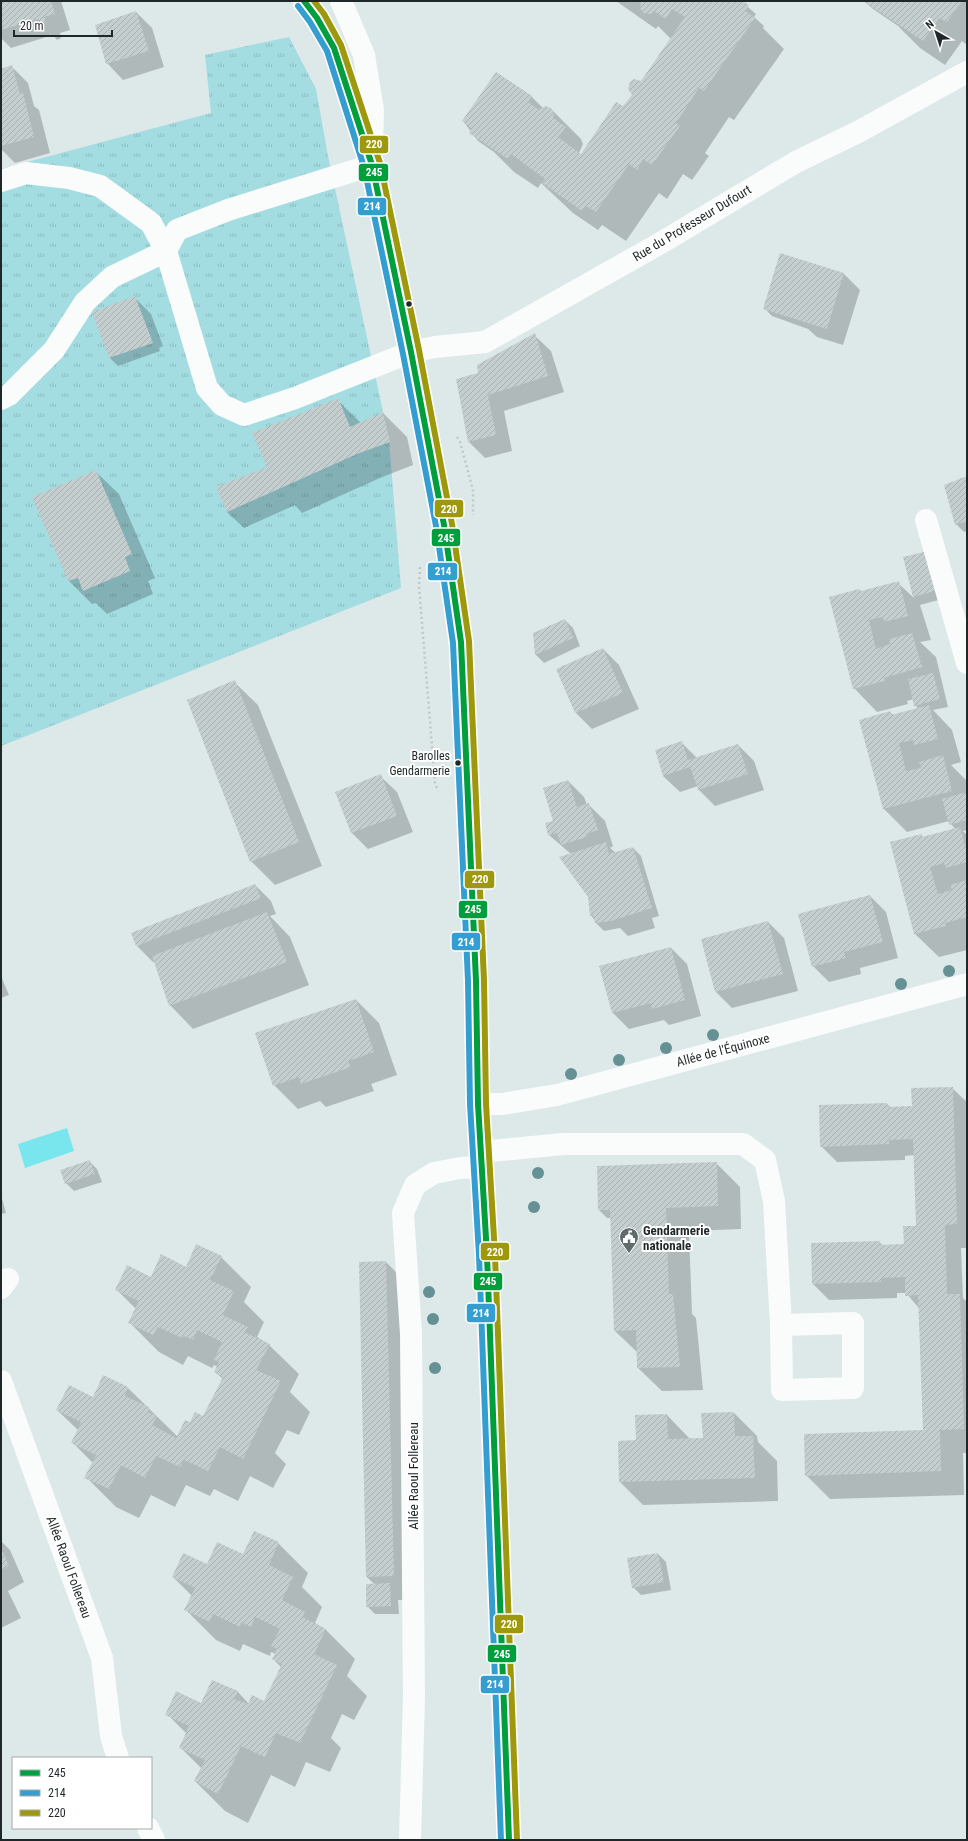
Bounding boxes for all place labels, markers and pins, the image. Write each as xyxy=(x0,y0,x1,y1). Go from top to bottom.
unlabelled marker xyxy=(404,299,414,309)
place label: Barolles Gendarmerie xyxy=(389,749,450,778)
marker: Barolles Gendarmerie xyxy=(453,758,463,768)
place label: Gendarmerie nationale xyxy=(643,1223,710,1253)
public building icon: Gendarmerie nationale xyxy=(618,1226,640,1254)

